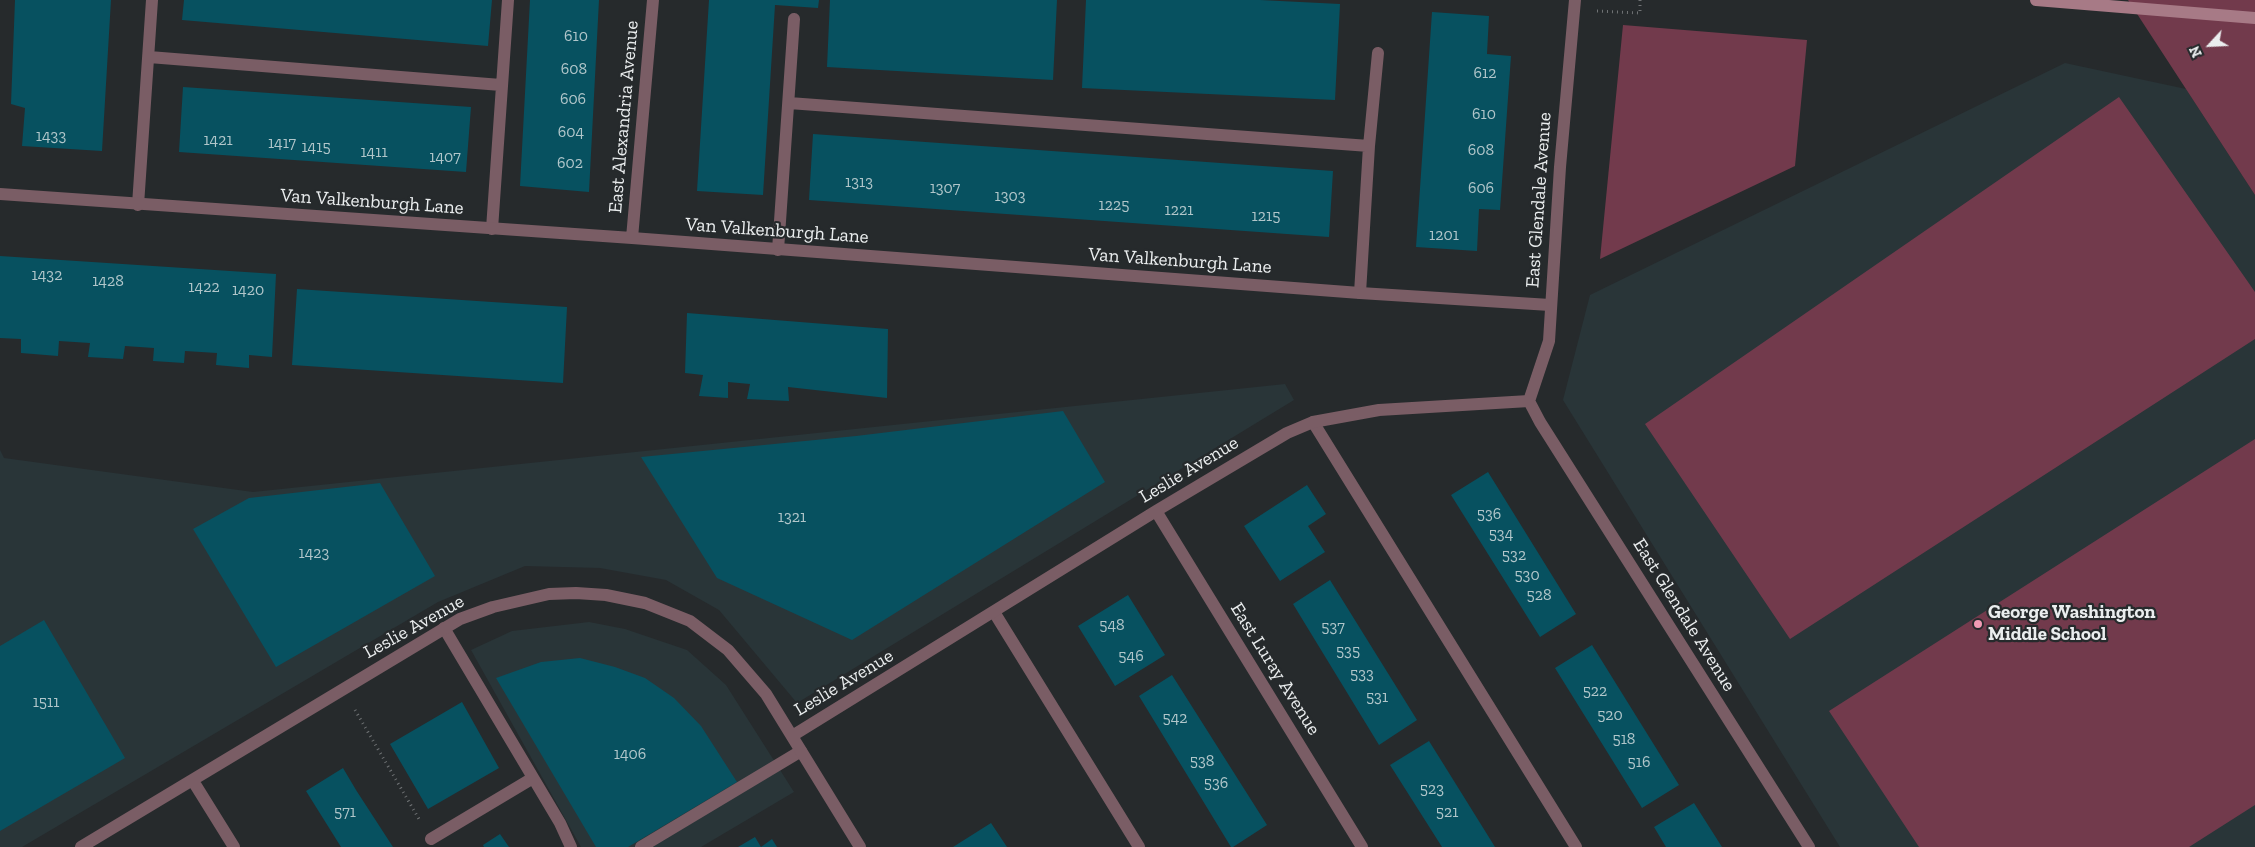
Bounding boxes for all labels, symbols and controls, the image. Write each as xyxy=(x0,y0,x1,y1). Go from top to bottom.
street label: East Alexandria Avenue xyxy=(604,20,644,214)
north arrow xyxy=(2185,20,2235,70)
house number: 610 xyxy=(564,26,588,46)
text: N xyxy=(2186,43,2206,60)
house number: 608 xyxy=(561,59,587,79)
house number: 612 xyxy=(1474,63,1496,83)
house number: 606 xyxy=(560,89,586,109)
house number: 610 xyxy=(1472,104,1496,124)
street label: East Glendale Avenue xyxy=(1521,111,1557,289)
house number: 604 xyxy=(558,122,584,142)
house number: 1433 xyxy=(36,126,66,146)
house number: 1421 xyxy=(203,130,233,150)
house number: 1417 xyxy=(268,133,296,153)
house number: 1415 xyxy=(301,137,331,157)
house number: 608 xyxy=(1468,140,1494,160)
house number: 1411 xyxy=(360,142,388,162)
house number: 1407 xyxy=(429,147,461,167)
house number: 602 xyxy=(557,153,583,173)
house number: 1313 xyxy=(845,172,873,192)
house number: 1307 xyxy=(930,178,960,198)
house number: 606 xyxy=(1468,178,1494,198)
street label: Van Valkenburgh Lane xyxy=(280,184,464,220)
house number: 1303 xyxy=(994,186,1026,206)
house number: 1225 xyxy=(1099,195,1129,215)
house number: 1221 xyxy=(1165,200,1193,220)
house number: 1215 xyxy=(1252,206,1280,226)
street label: Van Valkenburgh Lane xyxy=(685,213,869,249)
house number: 1201 xyxy=(1429,225,1459,245)
street label: Van Valkenburgh Lane xyxy=(1088,243,1272,279)
house number: 1432 xyxy=(32,265,62,285)
house number: 1428 xyxy=(92,271,124,291)
house number: 1422 xyxy=(188,277,220,297)
house number: 1420 xyxy=(232,280,264,300)
street label: Leslie Avenue xyxy=(1135,432,1243,508)
house number: 536 xyxy=(1477,504,1501,524)
house number: 1321 xyxy=(778,507,806,527)
house number: 534 xyxy=(1489,524,1513,544)
street label: East Glendale Avenue xyxy=(1628,534,1740,696)
house number: 1423 xyxy=(299,543,329,563)
house number: 532 xyxy=(1502,545,1526,565)
house number: 530 xyxy=(1514,565,1540,585)
house number: 528 xyxy=(1526,585,1552,605)
street label: Leslie Avenue xyxy=(360,590,468,664)
street label: East Luray Avenue xyxy=(1225,599,1325,739)
place label: George Washington Middle School xyxy=(1988,602,2156,646)
house number: 548 xyxy=(1099,615,1125,635)
house number: 537 xyxy=(1321,617,1345,637)
marker: George Washington Middle School xyxy=(1972,618,1984,630)
house number: 535 xyxy=(1336,641,1360,661)
street label: Leslie Avenue xyxy=(790,645,898,721)
house number: 546 xyxy=(1118,646,1144,666)
house number: 533 xyxy=(1350,664,1374,684)
house number: 522 xyxy=(1583,681,1607,701)
house number: 531 xyxy=(1366,687,1388,707)
house number: 1511 xyxy=(33,692,59,712)
house number: 520 xyxy=(1597,705,1623,725)
house number: 542 xyxy=(1162,708,1188,728)
house number: 518 xyxy=(1613,729,1635,749)
house number: 1406 xyxy=(614,744,646,764)
house number: 538 xyxy=(1190,751,1214,771)
house number: 516 xyxy=(1628,752,1650,772)
house number: 536 xyxy=(1204,773,1228,793)
house number: 523 xyxy=(1420,779,1444,799)
house number: 571 xyxy=(334,802,356,822)
house number: 521 xyxy=(1436,802,1458,822)

